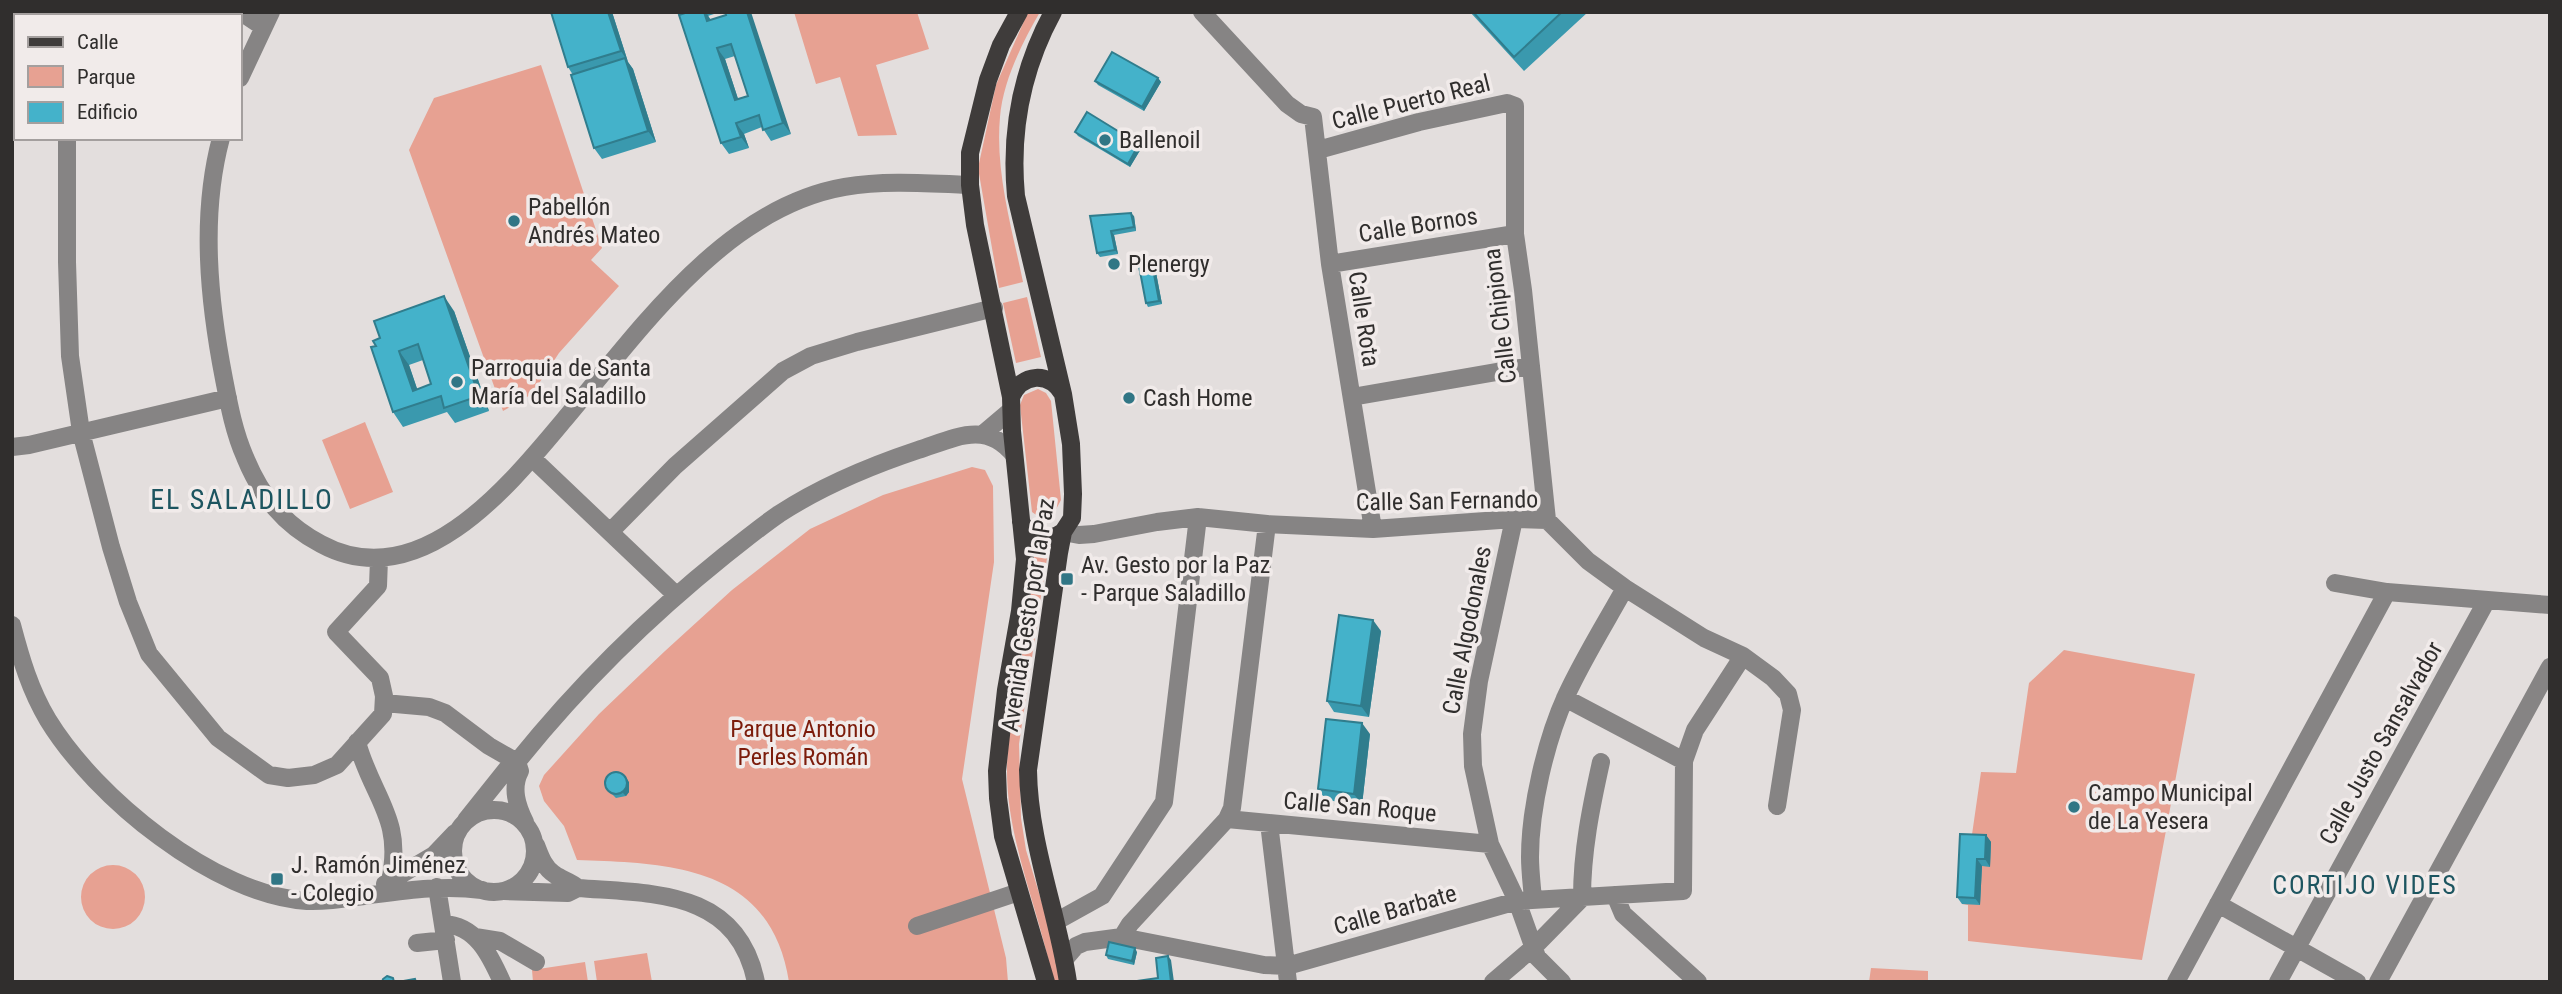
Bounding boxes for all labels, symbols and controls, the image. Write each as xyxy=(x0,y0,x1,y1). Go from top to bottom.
legend xyxy=(14,14,242,140)
text: Calle xyxy=(77,30,119,54)
text: Parque xyxy=(77,65,135,89)
street label: Calle Puerto Real xyxy=(1329,69,1493,135)
text: Edificio xyxy=(77,100,138,124)
place label: Ballenoil xyxy=(1119,126,1201,154)
marker: Ballenoil xyxy=(1097,132,1113,148)
place label: Pabellón Andrés Mateo xyxy=(528,193,660,249)
street label: Calle Bornos xyxy=(1357,202,1479,248)
marker: Pabellón Andrés Mateo xyxy=(506,213,522,229)
street label: Calle Chipiona xyxy=(1478,247,1522,385)
place label: Plenergy xyxy=(1128,250,1210,278)
marker: Plenergy xyxy=(1106,256,1122,272)
street label: Calle Rota xyxy=(1343,269,1385,369)
place label: Parroquia de Santa María del Saladillo xyxy=(471,354,651,410)
marker: Parroquia de Santa María del Saladillo xyxy=(449,374,465,390)
place label: Cash Home xyxy=(1143,384,1252,412)
marker: Cash Home xyxy=(1121,390,1137,406)
district label: EL SALADILLO xyxy=(150,483,334,516)
street label: Calle San Fernando xyxy=(1356,485,1538,517)
street label: Avenida Gesto por la Paz xyxy=(996,496,1060,734)
street label: Calle Algodonales xyxy=(1437,543,1497,717)
place label: Av. Gesto por la Paz - Parque Saladillo xyxy=(1081,551,1270,607)
marker: Av. Gesto por la Paz - Parque Saladillo xyxy=(1059,571,1075,587)
street label: Calle Justo Sansalvador xyxy=(2314,637,2448,849)
park label: Parque Antonio Perles Román xyxy=(730,715,876,771)
place label: Campo Municipal de La Yesera xyxy=(2088,779,2253,835)
street label: Calle San Roque xyxy=(1282,786,1438,828)
marker: Campo Municipal de La Yesera xyxy=(2066,799,2082,815)
place label: J. Ramón Jiménez - Colegio xyxy=(291,851,466,907)
district label: CORTIJO VIDES xyxy=(2272,870,2458,900)
marker: J. Ramón Jiménez - Colegio xyxy=(269,871,285,887)
street label: Calle Barbate xyxy=(1330,879,1460,941)

